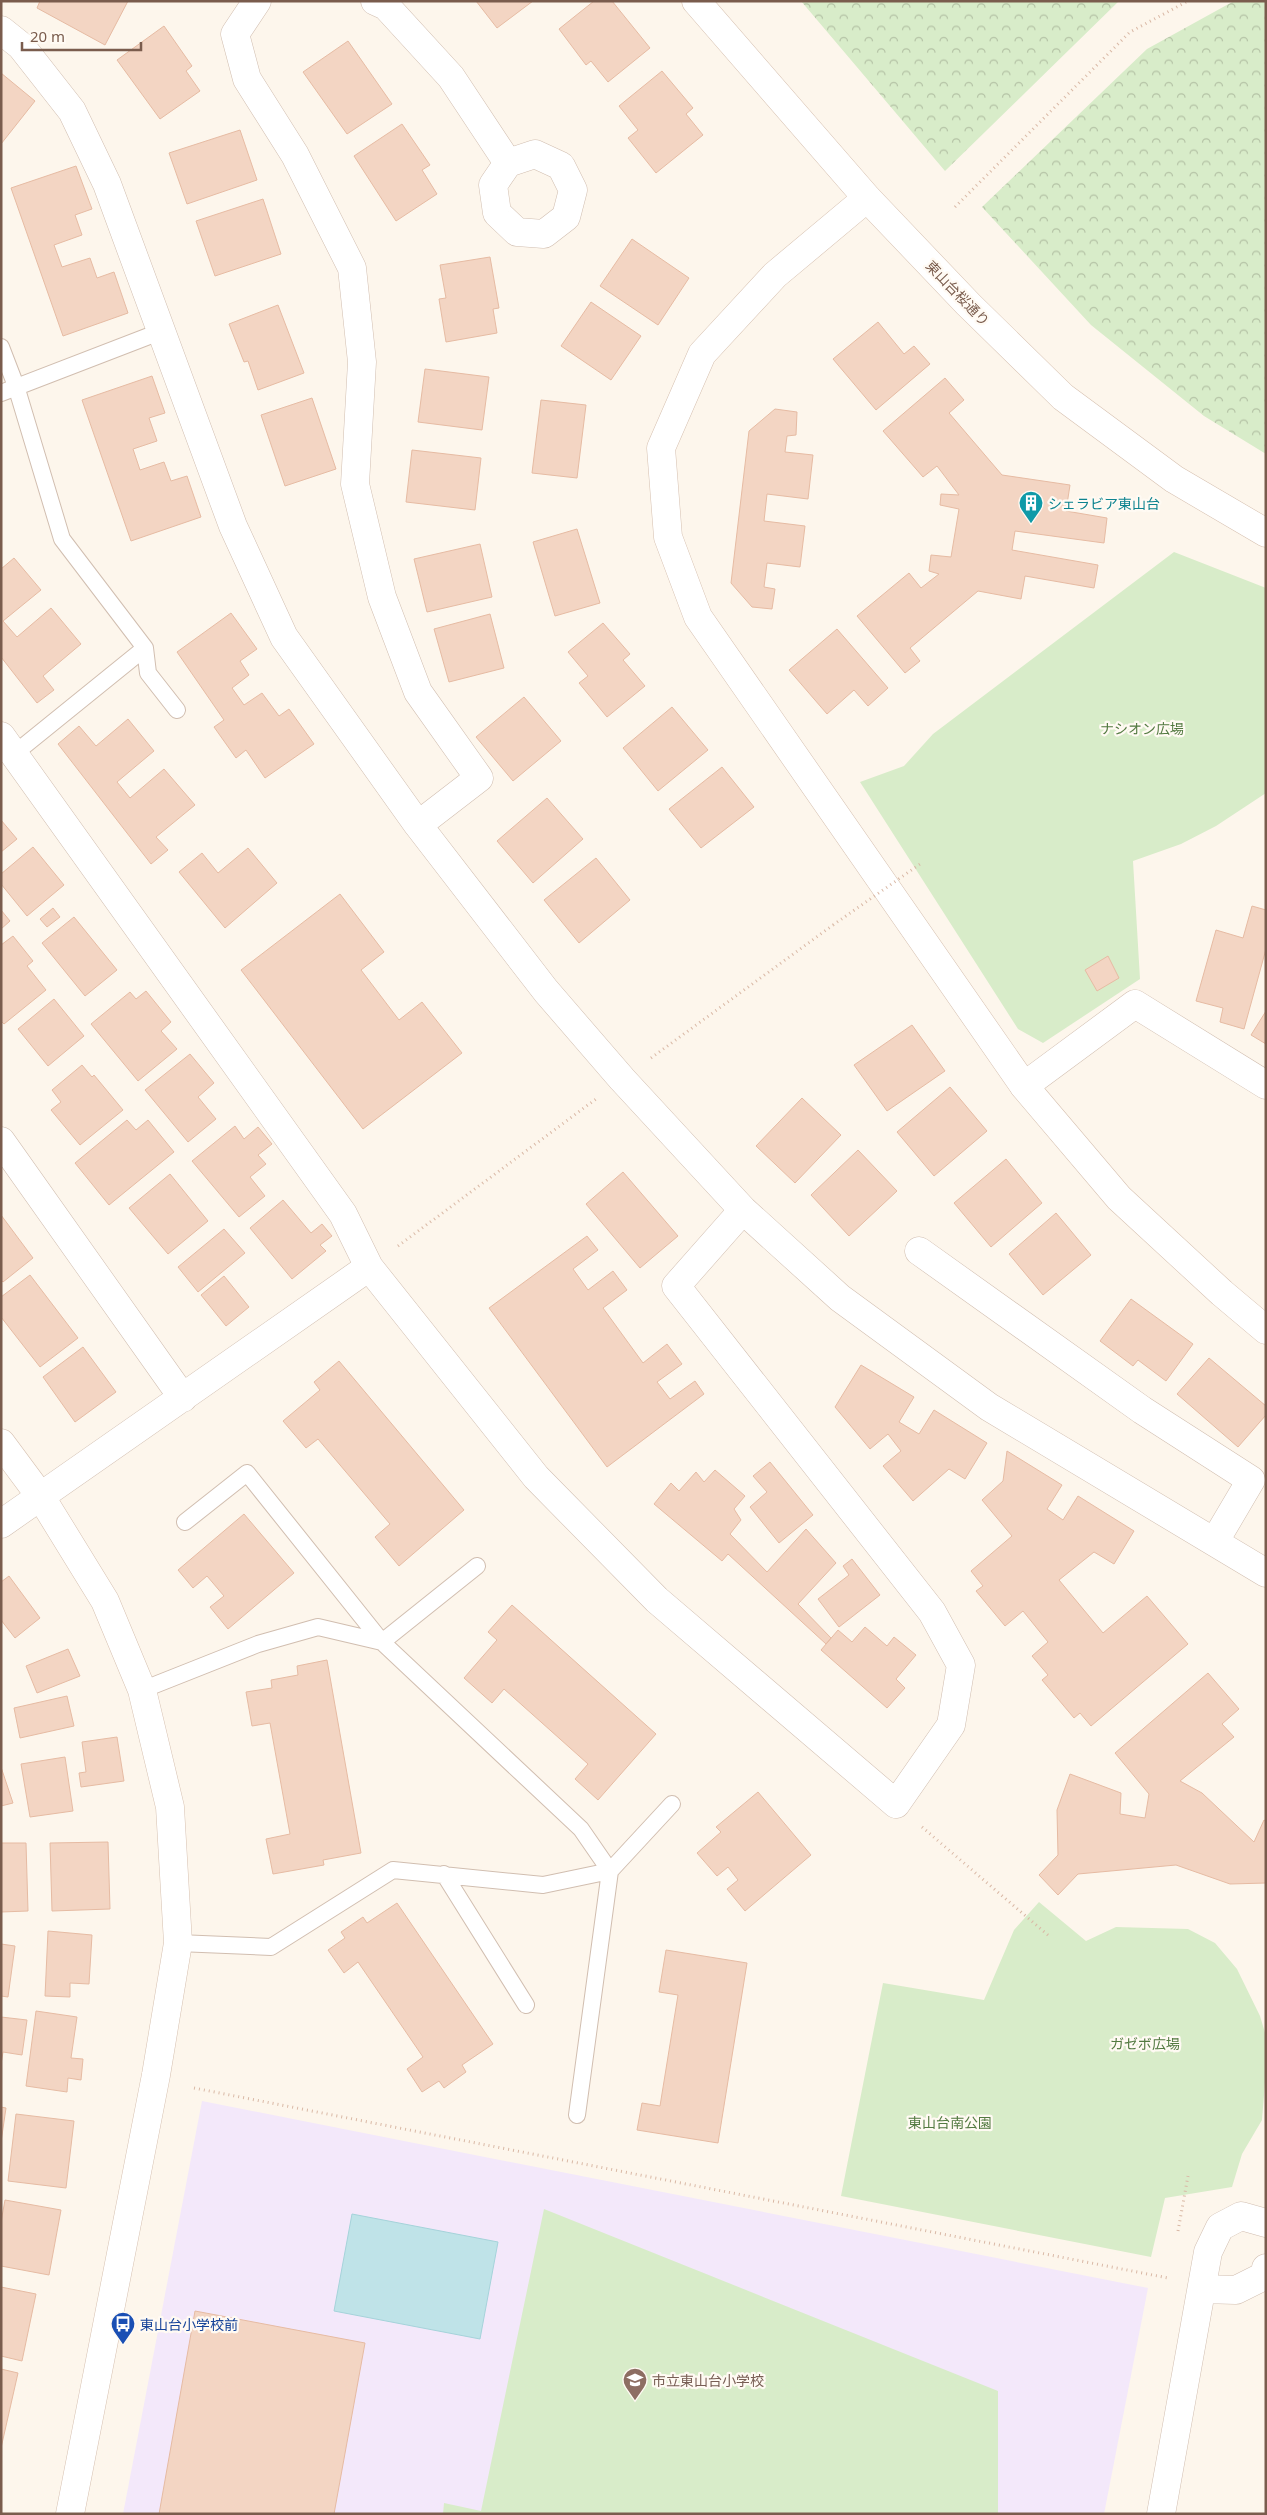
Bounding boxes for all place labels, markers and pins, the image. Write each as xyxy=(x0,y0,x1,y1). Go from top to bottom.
building icon: シェラビア東山台 xyxy=(1018,490,1044,524)
place label: シェラビア東山台 xyxy=(1048,494,1160,513)
bus stop icon: 東山台小学校前 xyxy=(110,2311,136,2345)
place label: 東山台小学校前 xyxy=(140,2315,238,2334)
school or university icon: 市立東山台小学校 xyxy=(622,2367,648,2401)
place label: 市立東山台小学校 xyxy=(652,2371,764,2390)

